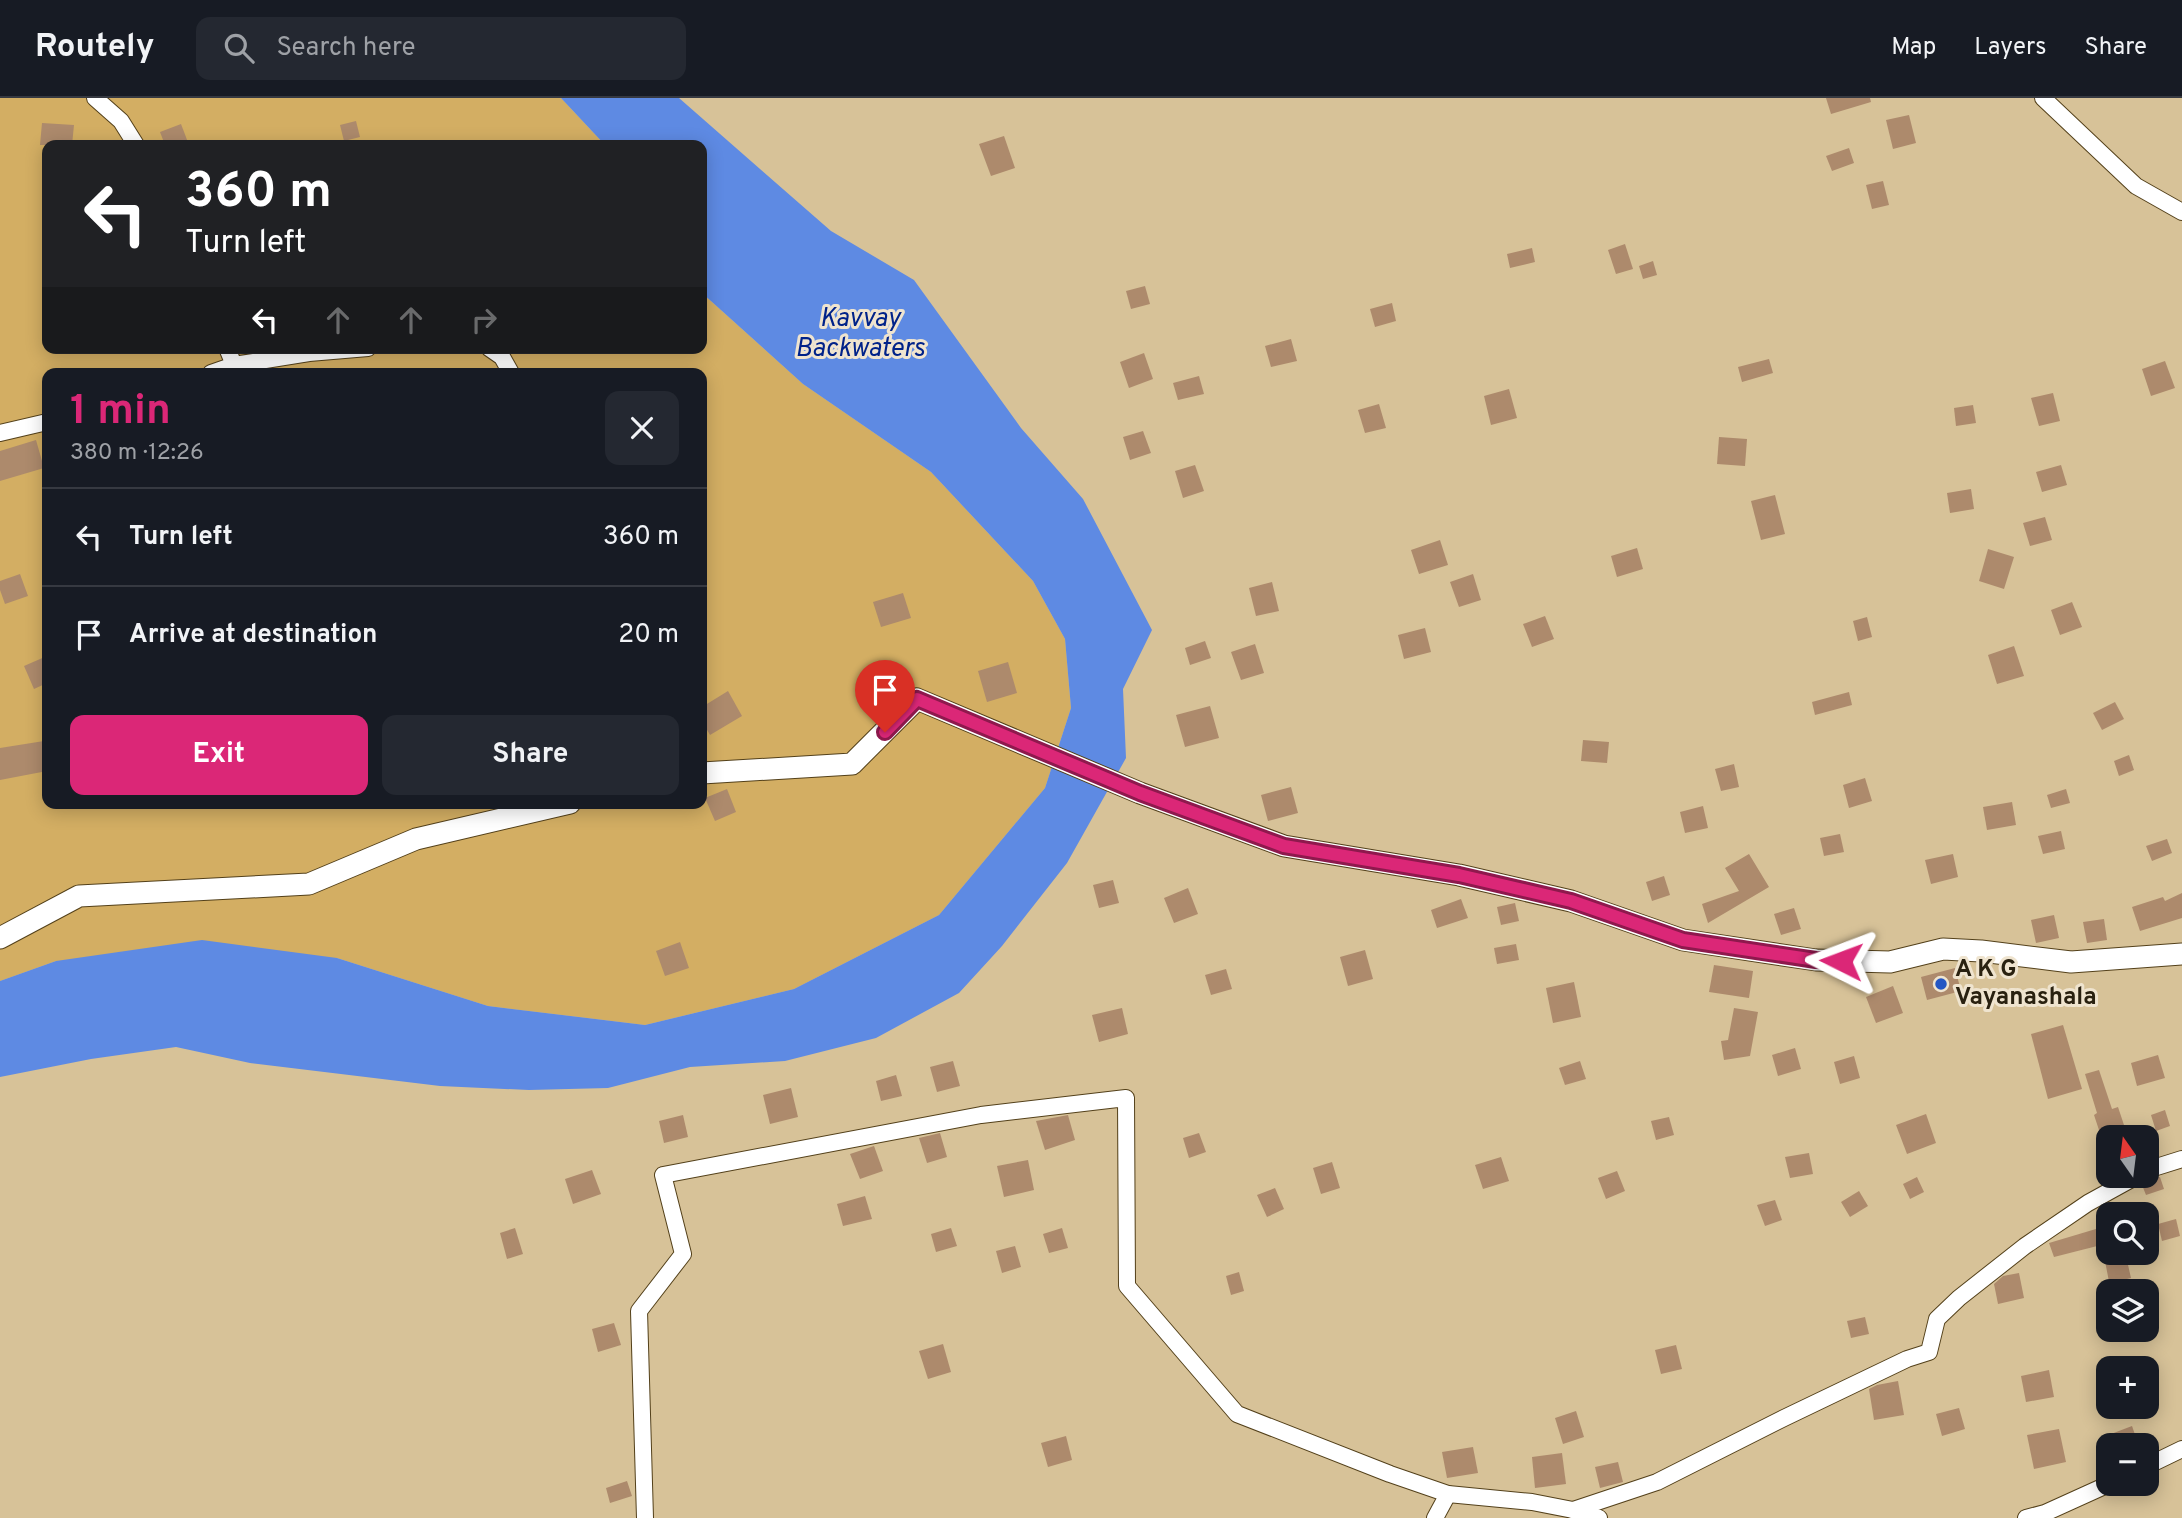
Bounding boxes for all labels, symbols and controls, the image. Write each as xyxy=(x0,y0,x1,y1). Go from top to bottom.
search box xyxy=(196,17,686,80)
text: Routely xyxy=(35,27,154,69)
icon: search xyxy=(220,29,258,67)
text: Search here xyxy=(276,32,415,65)
text: Map xyxy=(1891,33,1936,63)
text: Layers xyxy=(1974,33,2046,63)
text: Share xyxy=(2084,33,2147,63)
text: 360 m xyxy=(185,163,332,225)
icon: left xyxy=(70,168,161,259)
text: Turn left xyxy=(185,224,306,264)
icon: left xyxy=(246,301,284,339)
icon: ahead xyxy=(319,301,357,339)
icon: ahead xyxy=(392,301,430,339)
icon: right xyxy=(465,301,503,339)
water label: Kavvay Backwaters xyxy=(795,303,926,366)
text: 1 min xyxy=(70,386,171,439)
button: close xyxy=(605,391,679,465)
text: 380 m · 12:26 xyxy=(70,439,204,468)
icon: left xyxy=(70,518,108,556)
text: Turn left xyxy=(129,521,233,554)
text: 360 m xyxy=(603,521,679,554)
icon: arrive xyxy=(70,616,108,654)
text: Arrive at destination xyxy=(129,619,377,652)
text: 20 m xyxy=(618,619,679,652)
pin xyxy=(855,660,915,732)
icon: arrive xyxy=(866,671,904,709)
button: Exit xyxy=(70,715,368,795)
button: Share xyxy=(382,715,679,795)
position arrow xyxy=(1804,924,1878,998)
place label: A K G Vayanashala xyxy=(1955,955,2097,1013)
marker: A K G Vayanashala xyxy=(1933,976,1949,992)
north arrow xyxy=(2096,1125,2160,1188)
map controls xyxy=(2096,1125,2159,1496)
button: search xyxy=(2096,1202,2159,1265)
button: layers xyxy=(2096,1279,2159,1342)
button: + xyxy=(2096,1356,2159,1419)
button: − xyxy=(2096,1433,2159,1496)

